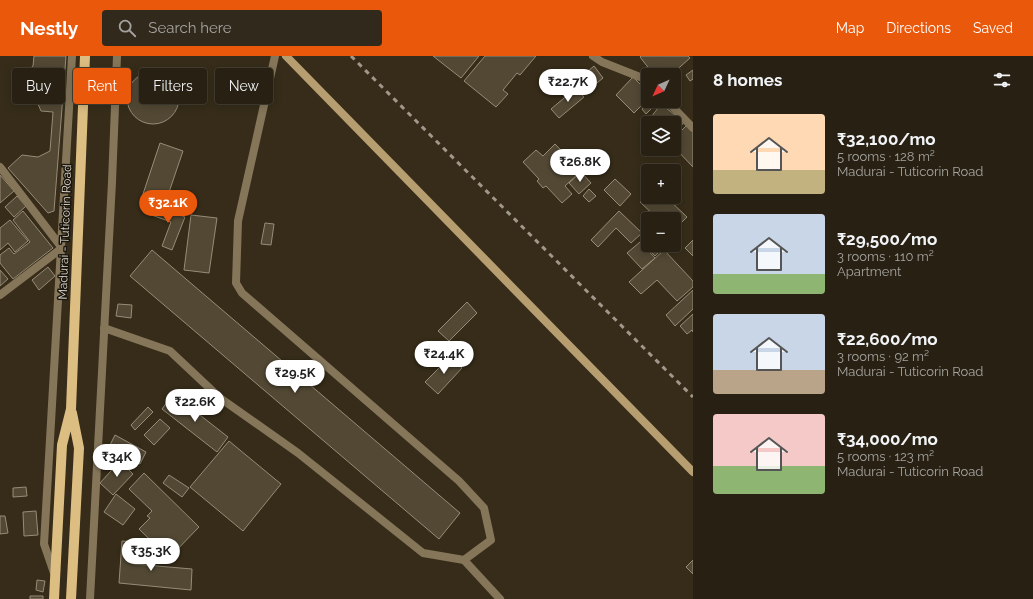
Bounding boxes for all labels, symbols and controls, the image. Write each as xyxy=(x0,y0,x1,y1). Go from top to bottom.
search box xyxy=(102,10,382,46)
text: Nestly xyxy=(20,17,78,39)
icon: search xyxy=(116,17,138,39)
text: Search here xyxy=(148,19,232,37)
text: Map xyxy=(836,20,864,36)
text: Directions xyxy=(886,20,951,36)
text: Saved xyxy=(973,20,1013,36)
chip: Buy xyxy=(12,68,65,104)
chip: Rent xyxy=(73,68,131,104)
chip: Filters xyxy=(139,68,207,104)
chip: New xyxy=(215,68,273,104)
north arrow xyxy=(641,68,681,108)
map controls xyxy=(641,68,681,252)
pin: ₹22.7K xyxy=(535,69,601,103)
icon: filters xyxy=(991,69,1013,91)
text: 8 homes xyxy=(713,70,782,90)
text: ₹22.7K xyxy=(548,74,588,89)
button: layers xyxy=(641,116,681,156)
text: ₹32,100/mo xyxy=(837,129,936,149)
icon: home xyxy=(745,130,793,178)
pin: ₹26.8K xyxy=(547,149,613,183)
text: 5 rooms · 128 m² xyxy=(837,149,935,164)
text: ₹26.8K xyxy=(559,154,601,169)
street label: Madurai - Tuticorin Road xyxy=(56,164,74,300)
button: + xyxy=(641,164,681,204)
text: Madurai - Tuticorin Road xyxy=(837,164,983,179)
pin: ₹32.1K xyxy=(135,190,201,224)
text: ₹32.1K xyxy=(148,195,188,210)
button: − xyxy=(641,212,681,252)
text: ₹29,500/mo xyxy=(837,229,937,249)
icon: home xyxy=(745,230,793,278)
text: 3 rooms · 110 m² xyxy=(837,249,934,264)
text: Apartment xyxy=(837,264,901,279)
text: ₹22,600/mo xyxy=(837,329,938,349)
icon: home xyxy=(745,330,793,378)
pin: ₹24.4K xyxy=(411,341,477,375)
text: ₹24.4K xyxy=(424,346,464,361)
text: 3 rooms · 92 m² xyxy=(837,349,929,364)
pin: ₹29.5K xyxy=(262,360,328,394)
text: Madurai - Tuticorin Road xyxy=(837,364,983,379)
text: ₹29.5K xyxy=(275,365,315,380)
pin: ₹22.6K xyxy=(162,389,228,423)
text: ₹22.6K xyxy=(174,394,216,409)
text: ₹34,000/mo xyxy=(837,429,938,449)
icon: home xyxy=(745,430,793,478)
pin: ₹34K xyxy=(93,444,141,478)
text: ₹34K xyxy=(102,449,132,464)
text: 5 rooms · 123 m² xyxy=(837,449,934,464)
text: Madurai - Tuticorin Road xyxy=(837,464,983,479)
pin: ₹35.3K xyxy=(118,538,184,572)
text: ₹35.3K xyxy=(131,543,171,558)

